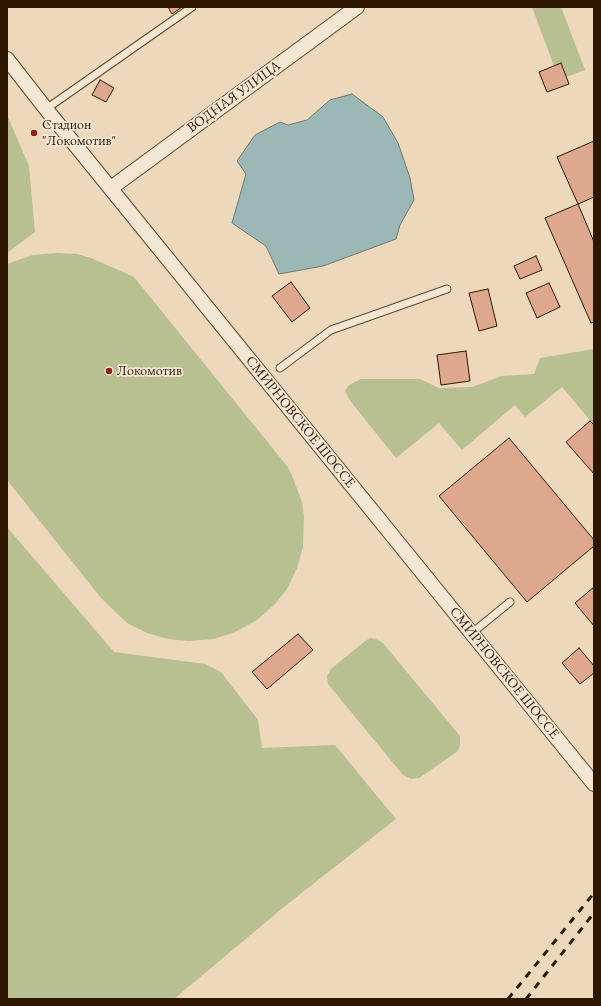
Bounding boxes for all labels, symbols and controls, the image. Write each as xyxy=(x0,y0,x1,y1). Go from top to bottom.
street label: ВОДНАЯ УЛИЦА xyxy=(184,57,284,137)
place label: Стадион "Локомотив" xyxy=(42,117,116,150)
marker: Стадион "Локомотив" xyxy=(29,128,39,138)
street label: СМИРНОВСКОЕ ШОССЕ xyxy=(242,353,358,491)
place label: Локомотив xyxy=(117,363,182,379)
marker: Локомотив xyxy=(104,366,114,376)
street label: СМИРНОВСКОЕ ШОССЕ xyxy=(446,604,562,742)

